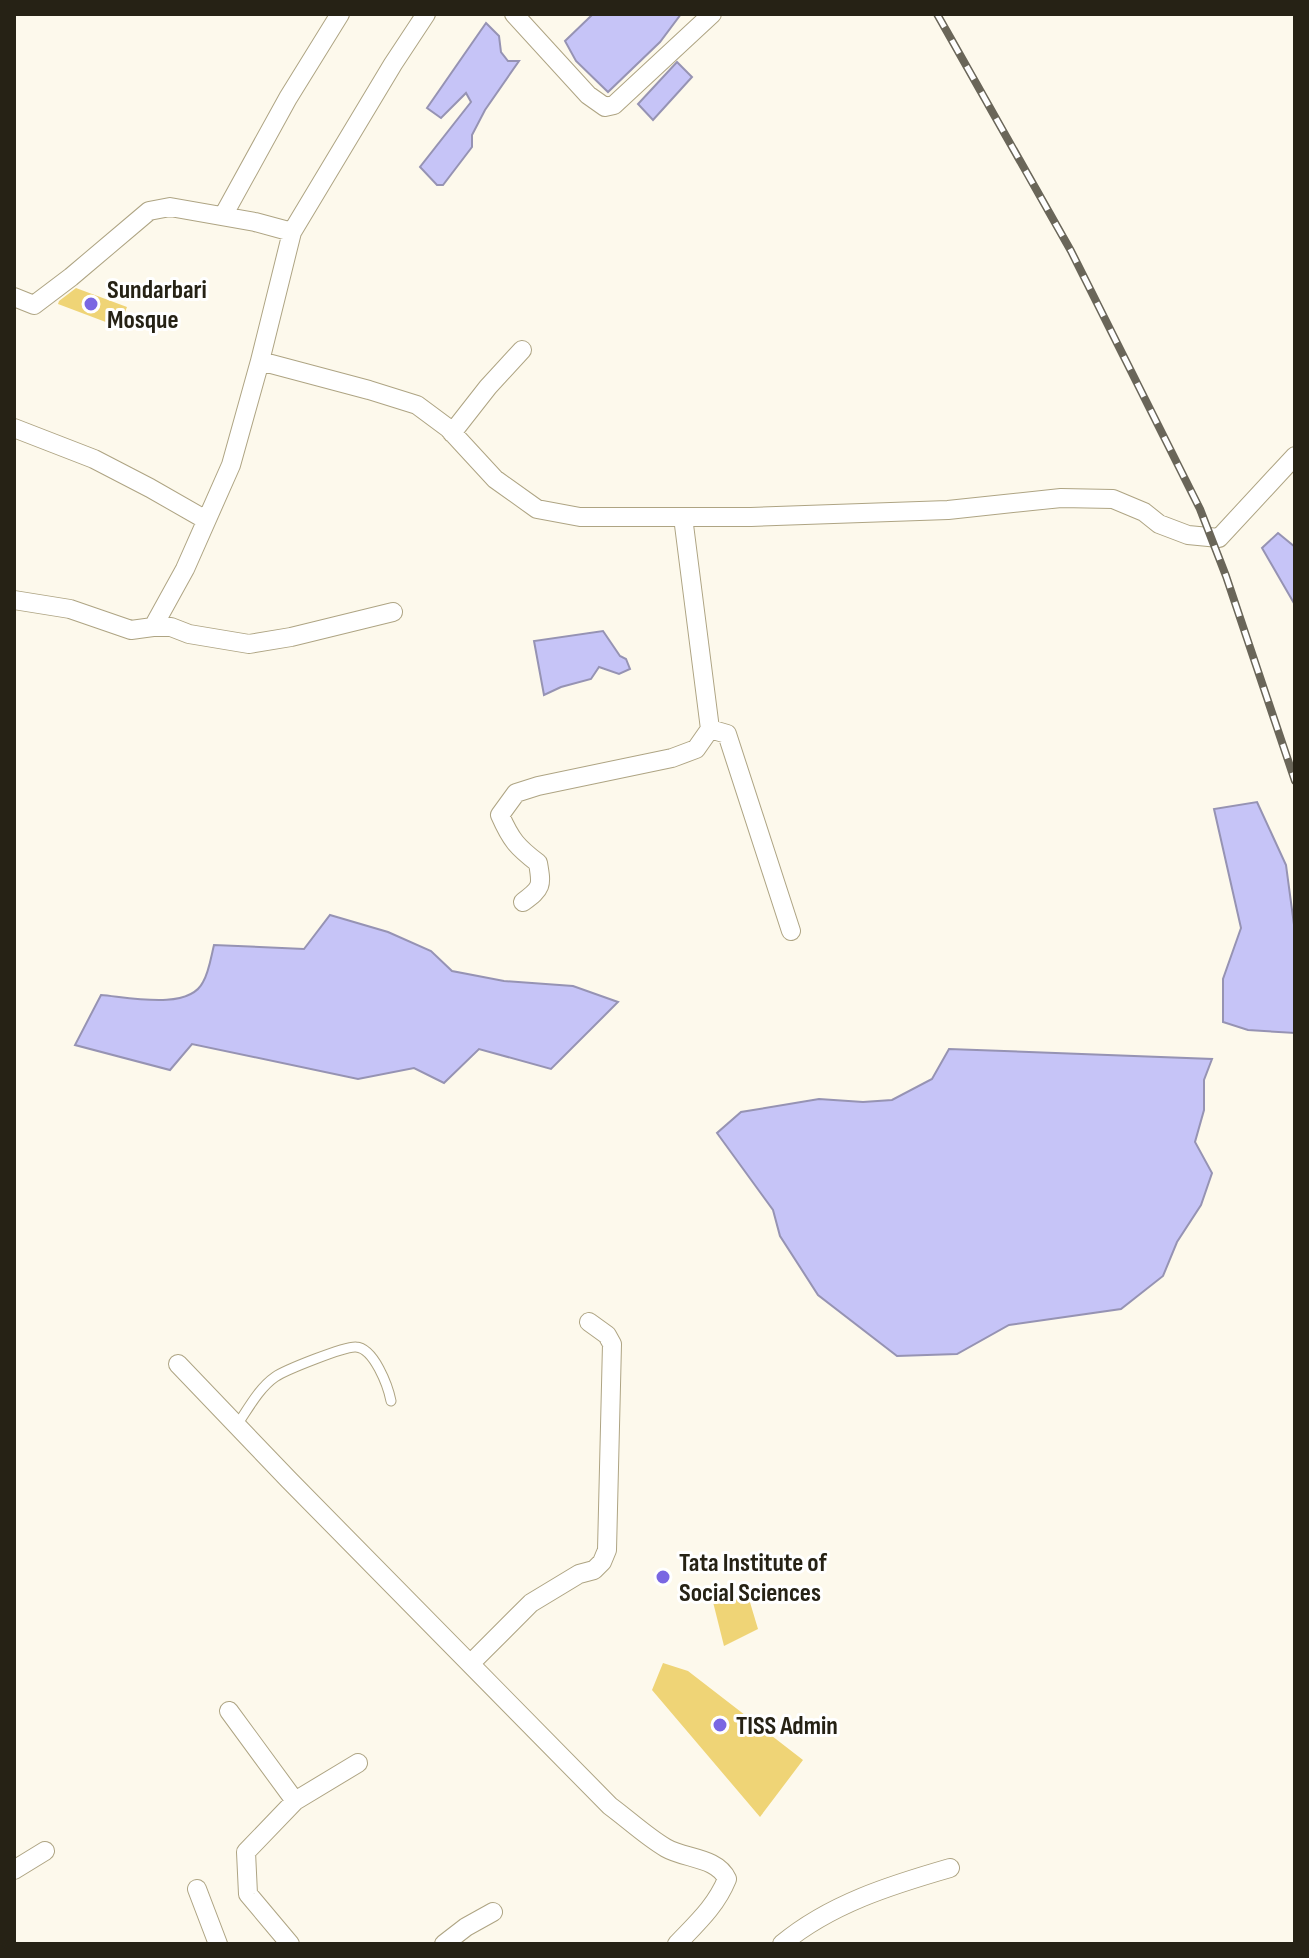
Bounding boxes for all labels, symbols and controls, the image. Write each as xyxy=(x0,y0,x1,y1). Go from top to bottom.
place label: Sundarbari Mosque xyxy=(107,275,207,336)
marker: Sundarbari Mosque xyxy=(82,295,100,313)
place label: Tata Institute of Social Sciences xyxy=(679,1548,828,1609)
marker: Tata Institute of Social Sciences xyxy=(654,1568,672,1586)
place label: TISS Admin xyxy=(736,1711,838,1742)
marker: TISS Admin xyxy=(711,1716,729,1734)

